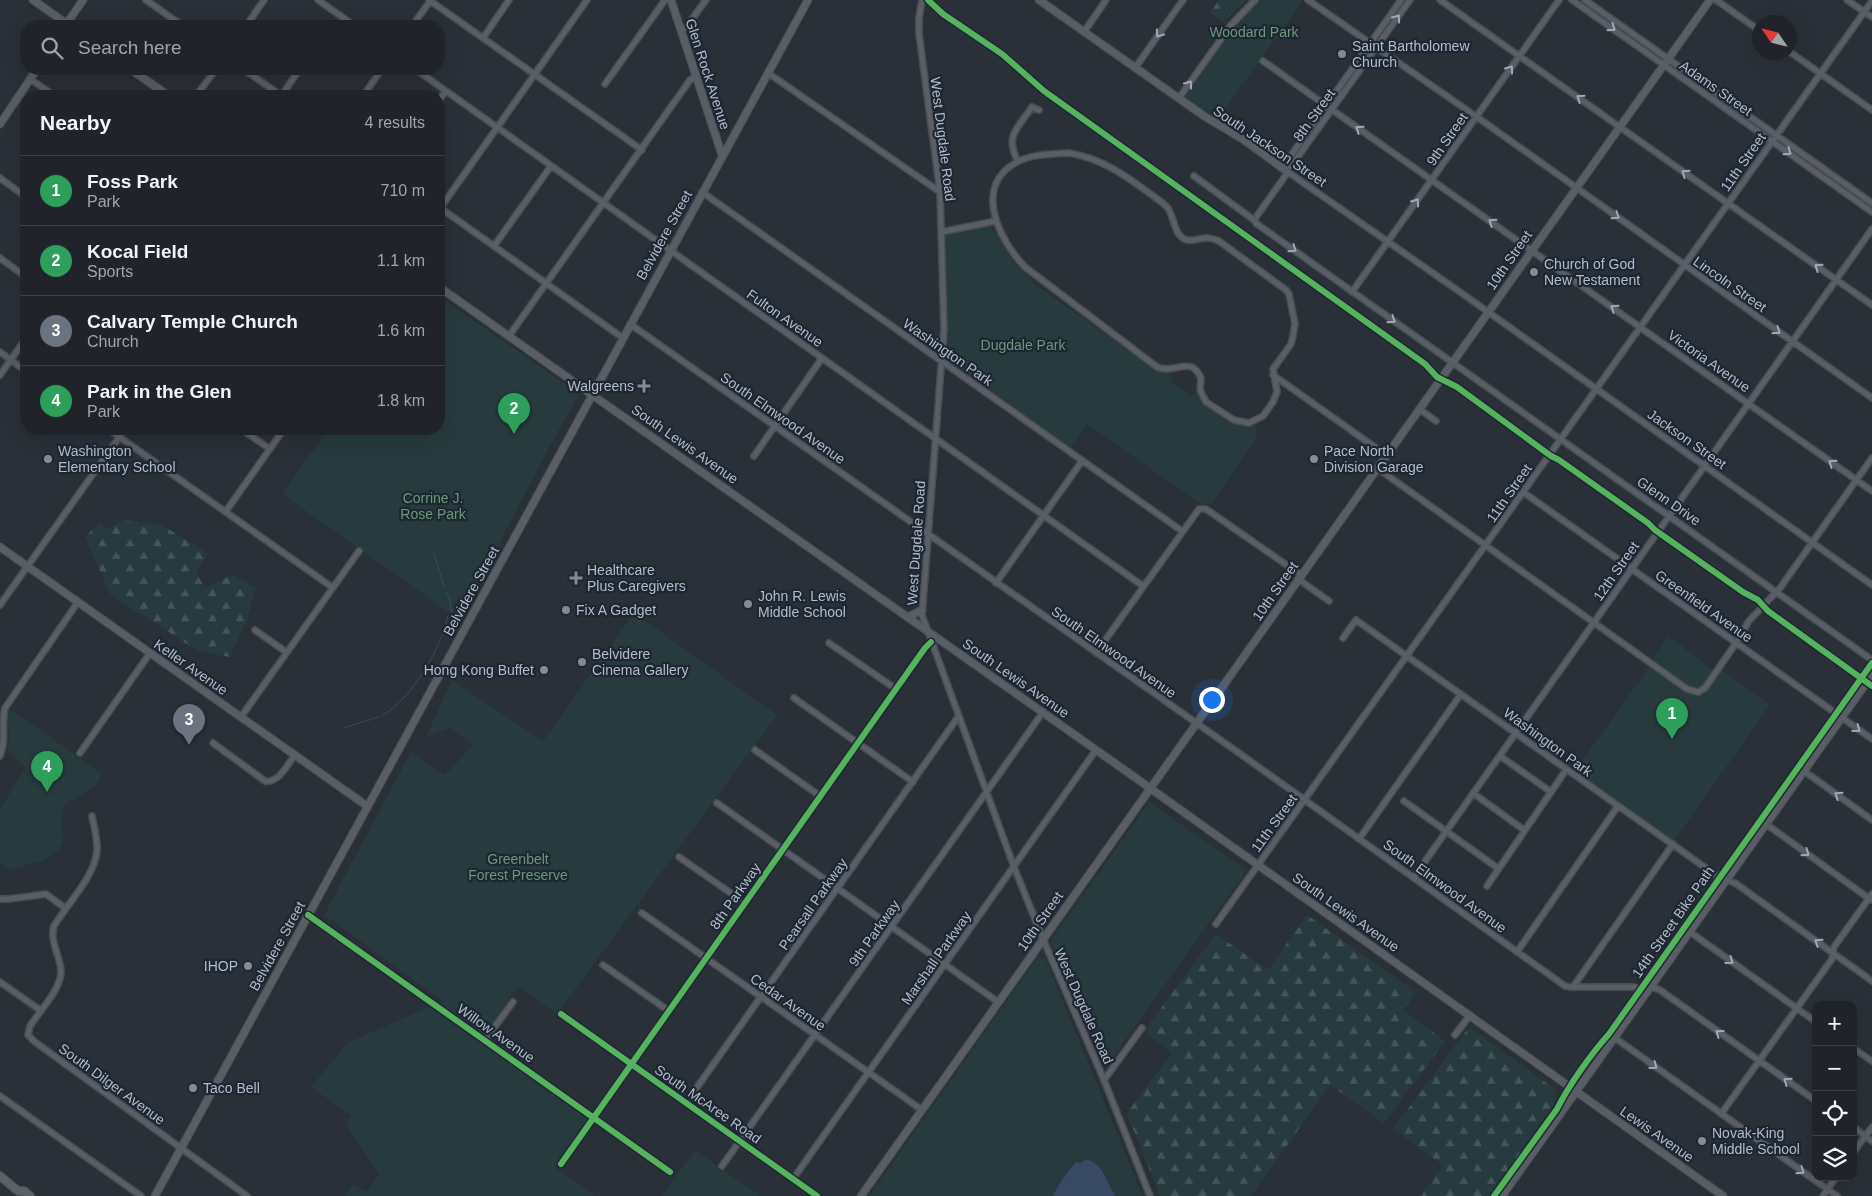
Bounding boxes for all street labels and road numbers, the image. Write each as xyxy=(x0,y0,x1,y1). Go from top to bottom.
street label: Glen Rock Avenue xyxy=(683,17,734,132)
street label: Adams Street xyxy=(1677,57,1755,119)
street label: West Dugdale Road xyxy=(927,76,959,202)
street label: 8th Street xyxy=(1290,86,1338,144)
street label: South Jackson Street xyxy=(1210,102,1330,190)
street label: 9th Street xyxy=(1423,109,1471,168)
street label: 11th Street xyxy=(1717,130,1769,194)
street label: Belvidere Street xyxy=(633,187,695,282)
street label: 10th Street xyxy=(1483,227,1535,293)
street label: Lincoln Street xyxy=(1690,253,1770,315)
street label: Fulton Avenue xyxy=(744,286,826,350)
street label: Washington Park xyxy=(900,315,997,390)
street label: Victoria Avenue xyxy=(1665,327,1753,395)
street label: South Elmwood Avenue xyxy=(718,369,849,467)
street label: South Lewis Avenue xyxy=(629,401,742,487)
street label: Jackson Street xyxy=(1644,406,1730,472)
street label: 11th Street xyxy=(1483,461,1535,525)
street label: Glenn Drive xyxy=(1634,473,1704,529)
street label: West Dugdale Road xyxy=(904,480,928,606)
street label: 12th Street xyxy=(1590,538,1642,604)
street label: Belvidere Street xyxy=(440,543,502,638)
street label: 10th Street xyxy=(1249,558,1301,624)
street label: Greenfield Avenue xyxy=(1652,566,1756,646)
street label: South Elmwood Avenue xyxy=(1049,603,1180,701)
street label: South Lewis Avenue xyxy=(960,635,1073,721)
street label: Keller Avenue xyxy=(151,636,231,698)
street label: Washington Park xyxy=(1500,704,1596,780)
street label: 11th Street xyxy=(1248,791,1300,855)
street label: South Elmwood Avenue xyxy=(1380,836,1510,936)
street label: Pearsall Parkway xyxy=(775,855,851,953)
street label: 8th Parkway xyxy=(706,860,764,932)
street label: 14th Street Bike Path xyxy=(1629,863,1717,981)
street label: South Lewis Avenue xyxy=(1290,869,1403,955)
street label: 10th Street xyxy=(1014,888,1066,954)
street label: 9th Parkway xyxy=(845,897,903,969)
street label: Belvidere Street xyxy=(246,898,308,993)
street label: Marshall Parkway xyxy=(898,908,974,1008)
street label: West Dugdale Road xyxy=(1051,946,1117,1066)
street label: Cedar Avenue xyxy=(747,970,829,1034)
street label: Willow Avenue xyxy=(454,1000,538,1066)
street label: South Dilger Avenue xyxy=(56,1040,168,1128)
street label: South McAree Road xyxy=(652,1061,764,1147)
street label: Lewis Avenue xyxy=(1617,1103,1697,1165)

